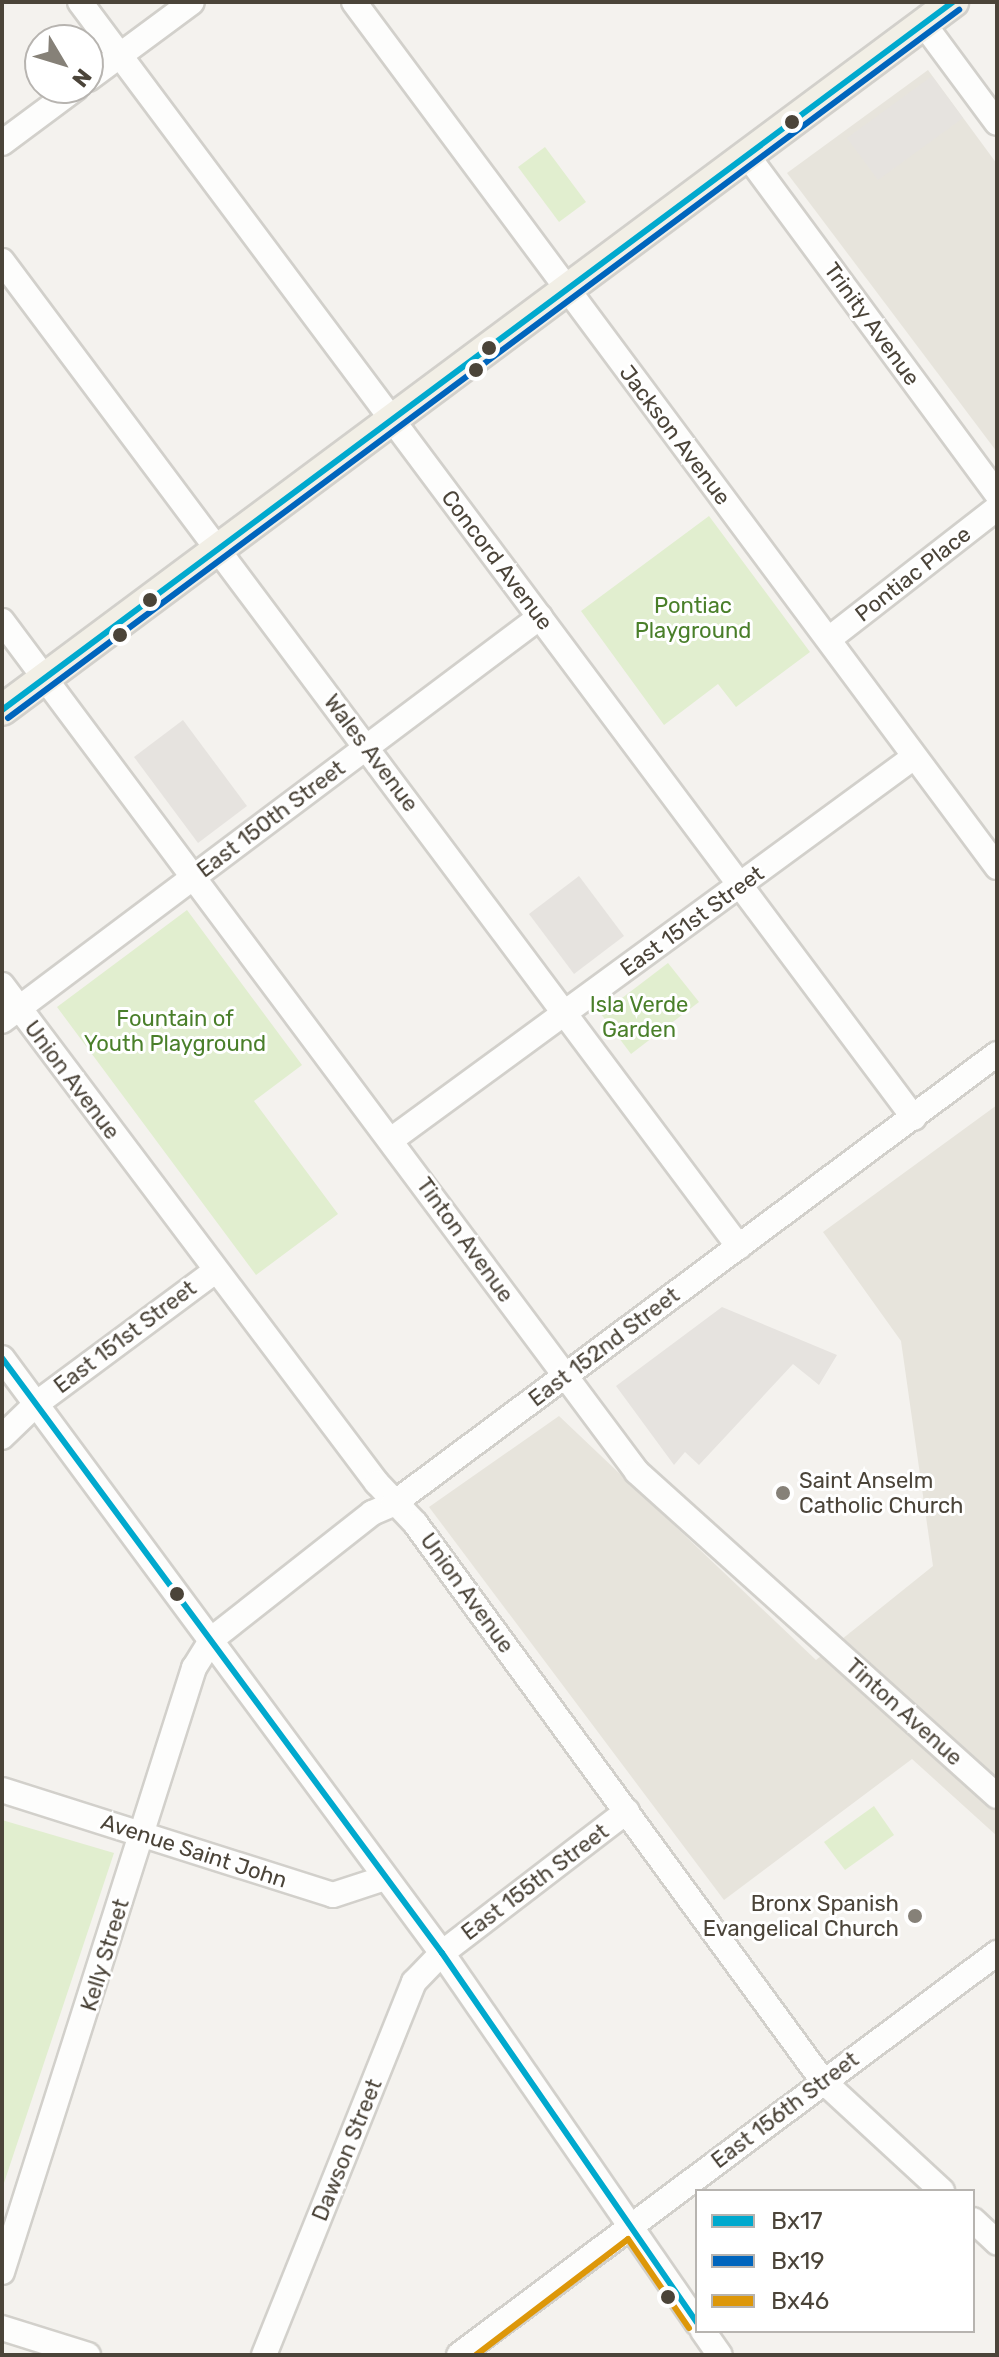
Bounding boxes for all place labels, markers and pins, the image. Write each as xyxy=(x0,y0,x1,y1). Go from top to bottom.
unlabelled marker xyxy=(784,114,800,130)
unlabelled marker xyxy=(481,340,497,356)
unlabelled marker xyxy=(468,362,484,378)
unlabelled marker xyxy=(142,592,158,608)
unlabelled marker xyxy=(112,627,128,643)
place label: Saint Anselm Catholic Church xyxy=(799,1467,964,1518)
marker: Saint Anselm Catholic Church xyxy=(774,1484,792,1502)
unlabelled marker xyxy=(169,1586,185,1602)
place label: Bronx Spanish Evangelical Church xyxy=(703,1890,899,1942)
marker: Bronx Spanish Evangelical Church xyxy=(906,1907,924,1925)
unlabelled marker xyxy=(660,2289,676,2305)

